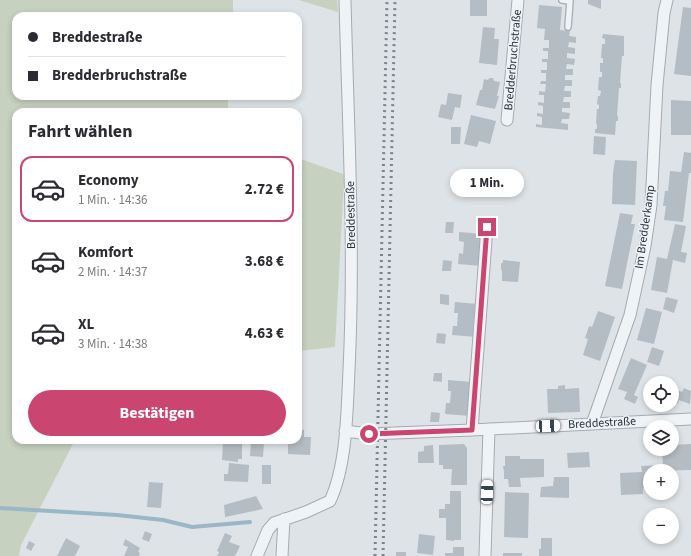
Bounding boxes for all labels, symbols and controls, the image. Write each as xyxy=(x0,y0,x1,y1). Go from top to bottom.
street label: Bredderbruchstraße xyxy=(500,9,526,111)
text: Breddestraße xyxy=(52,27,142,48)
text: Bredderbruchstraße xyxy=(52,65,187,86)
text: Fahrt wählen xyxy=(28,119,133,144)
callout: 1 Min. xyxy=(450,169,524,197)
text: Economy xyxy=(78,170,139,191)
icon: car xyxy=(30,171,66,207)
text: 1 Min. xyxy=(470,174,504,192)
text: 2.72 € xyxy=(245,179,284,200)
street label: Breddestraße xyxy=(342,181,360,249)
street label: Im Bredderkamp xyxy=(631,184,659,270)
text: 1 Min. · 14:36 xyxy=(78,191,148,209)
route end xyxy=(478,218,496,236)
text: Komfort xyxy=(78,242,133,263)
icon: car xyxy=(30,243,66,279)
text: 3.68 € xyxy=(245,251,284,272)
text: 2 Min. · 14:37 xyxy=(78,263,148,281)
text: XL xyxy=(78,314,94,335)
icon: car xyxy=(30,315,66,351)
text: 4.63 € xyxy=(245,323,284,344)
text: 3 Min. · 14:38 xyxy=(78,335,148,353)
map controls xyxy=(643,376,679,544)
button: locate xyxy=(643,376,679,412)
button: Bestätigen xyxy=(28,390,286,436)
street label: Breddestraße xyxy=(568,413,636,433)
car xyxy=(536,419,560,433)
button: layers xyxy=(643,420,679,456)
route start xyxy=(360,425,378,443)
button: + xyxy=(643,464,679,500)
car xyxy=(481,480,493,504)
button: − xyxy=(643,508,679,544)

